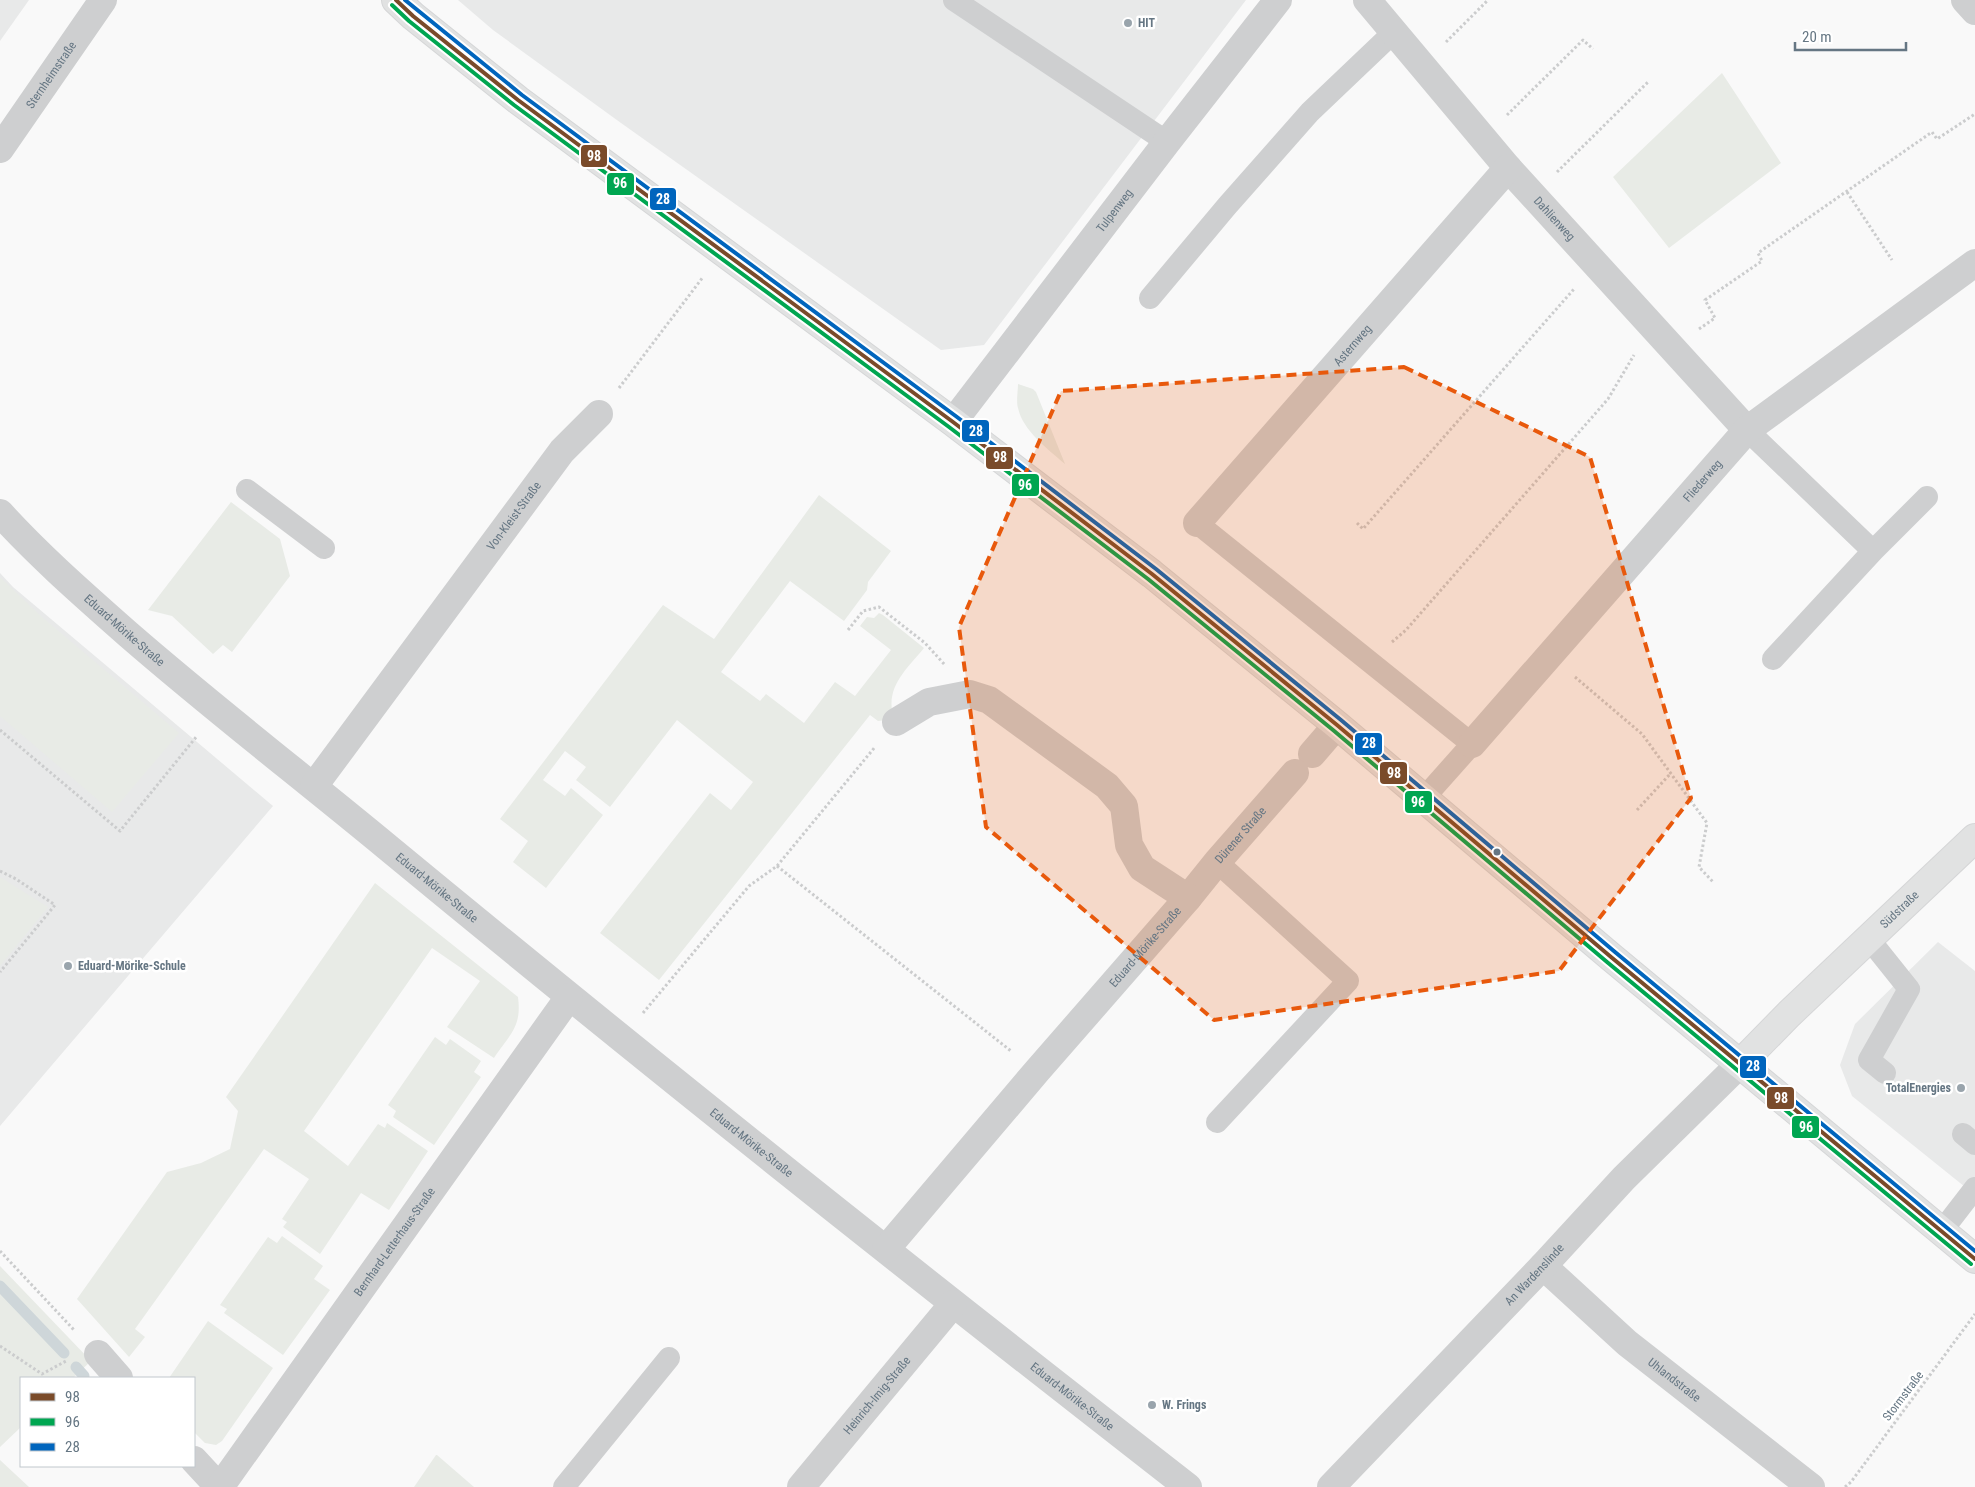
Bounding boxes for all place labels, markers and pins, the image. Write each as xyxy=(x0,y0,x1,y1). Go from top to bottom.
place label: HIT xyxy=(1138,16,1155,30)
marker: HIT xyxy=(1122,17,1134,29)
unlabelled marker xyxy=(1492,847,1502,857)
place label: Eduard-Mörike-Schule xyxy=(78,959,186,973)
marker: Eduard-Mörike-Schule xyxy=(62,960,74,972)
place label: TotalEnergies xyxy=(1886,1081,1952,1095)
marker: TotalEnergies xyxy=(1955,1082,1967,1094)
place label: W. Frings xyxy=(1162,1398,1207,1412)
marker: W. Frings xyxy=(1146,1399,1158,1411)

